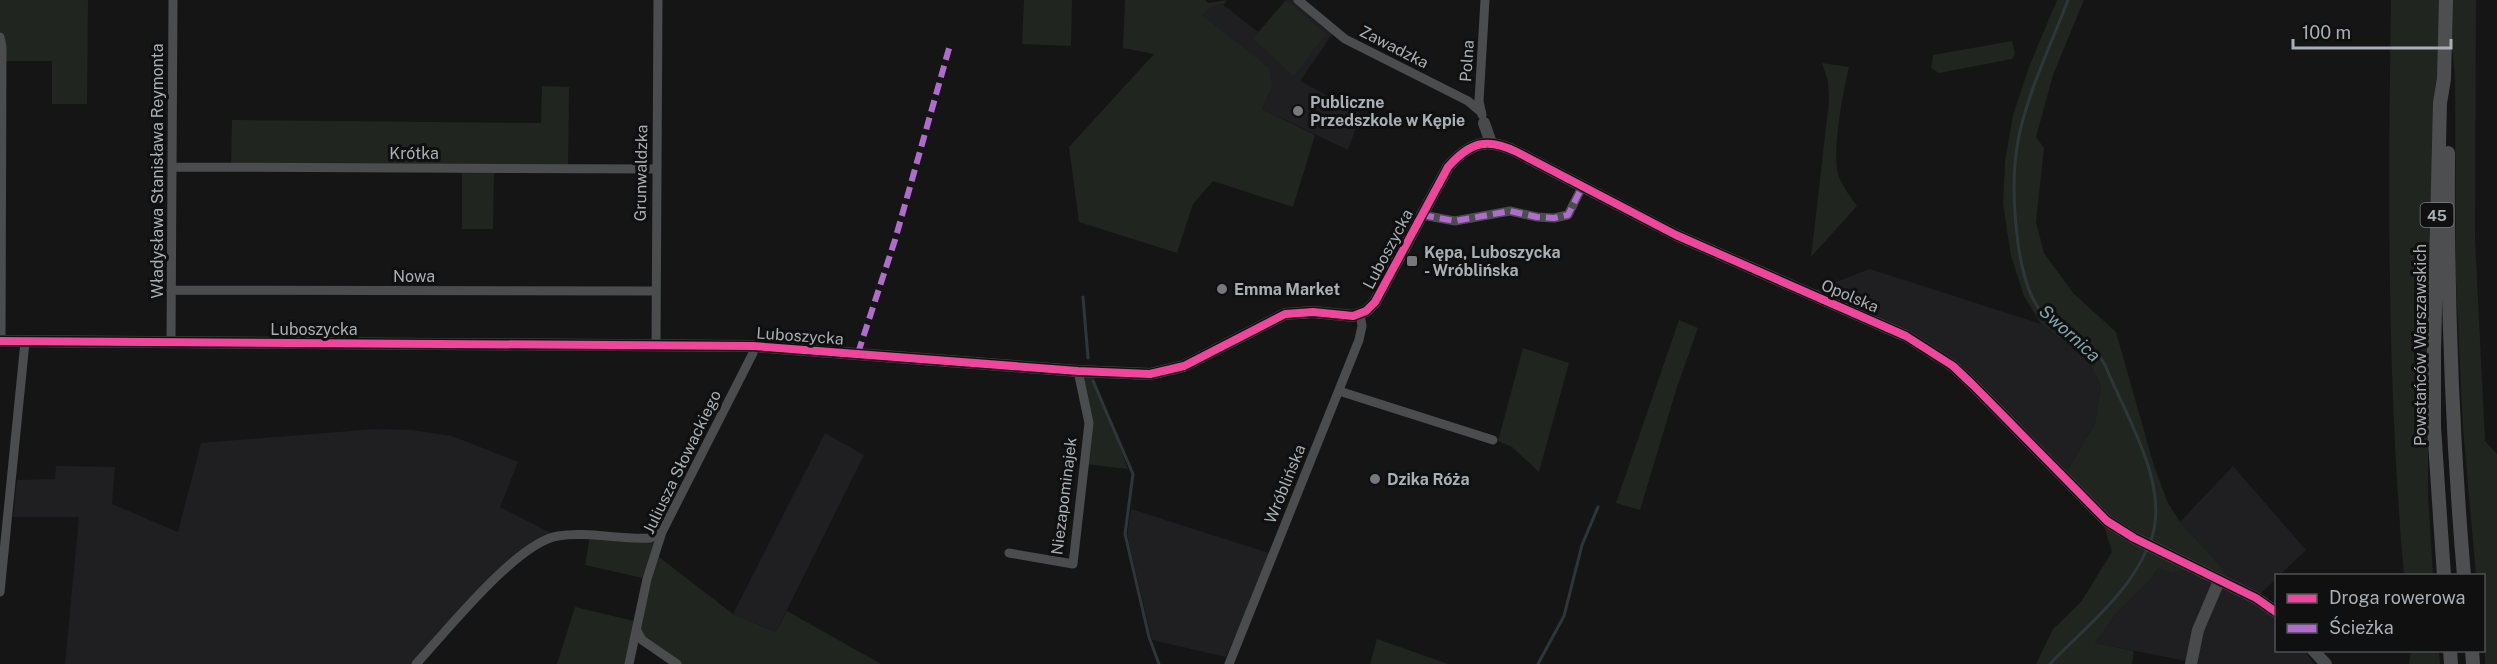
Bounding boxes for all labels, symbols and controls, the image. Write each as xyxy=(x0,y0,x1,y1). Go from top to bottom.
scale bar xyxy=(2293,12,2450,50)
street label: Zawadzka xyxy=(1356,22,1432,72)
text: 100 m xyxy=(2302,22,2351,43)
street label: Polna xyxy=(1456,39,1478,83)
street label: Władysława Stanisława Reymonta xyxy=(148,43,167,299)
place label: Publiczne Przedszkole w Kępie xyxy=(1310,93,1465,130)
marker: Publiczne Przedszkole w Kępie xyxy=(1291,104,1305,118)
street label: Grunwaldzka xyxy=(631,124,651,222)
street label: Krótka xyxy=(389,144,439,163)
road number: 45 xyxy=(2420,203,2454,227)
street label: Luboszycka xyxy=(1359,206,1417,292)
place label: Kępa, Luboszycka - Wróblińska xyxy=(1424,243,1561,280)
street label: Powstańców Warszawskich xyxy=(2411,244,2430,446)
marker: Kępa, Luboszycka - Wróblińska xyxy=(1405,254,1419,268)
street label: Nowa xyxy=(393,267,435,286)
street label: Opolska xyxy=(1818,275,1882,317)
place label: Emma Market xyxy=(1234,280,1340,299)
marker: Emma Market xyxy=(1215,282,1229,296)
water label: Swornica xyxy=(2035,300,2105,366)
street label: Luboszycka xyxy=(270,320,358,339)
street label: Luboszycka xyxy=(756,323,844,349)
street label: Juliusza Słowackiego xyxy=(639,387,725,537)
street label: Niezapominajek xyxy=(1047,436,1081,556)
street label: Wróblińska xyxy=(1261,442,1309,526)
place label: Dzika Róża xyxy=(1387,470,1469,489)
marker: Dzika Róża xyxy=(1368,472,1382,486)
legend xyxy=(2275,574,2485,652)
text: Droga rowerowa xyxy=(2329,587,2465,608)
text: Ścieżka xyxy=(2329,616,2394,638)

